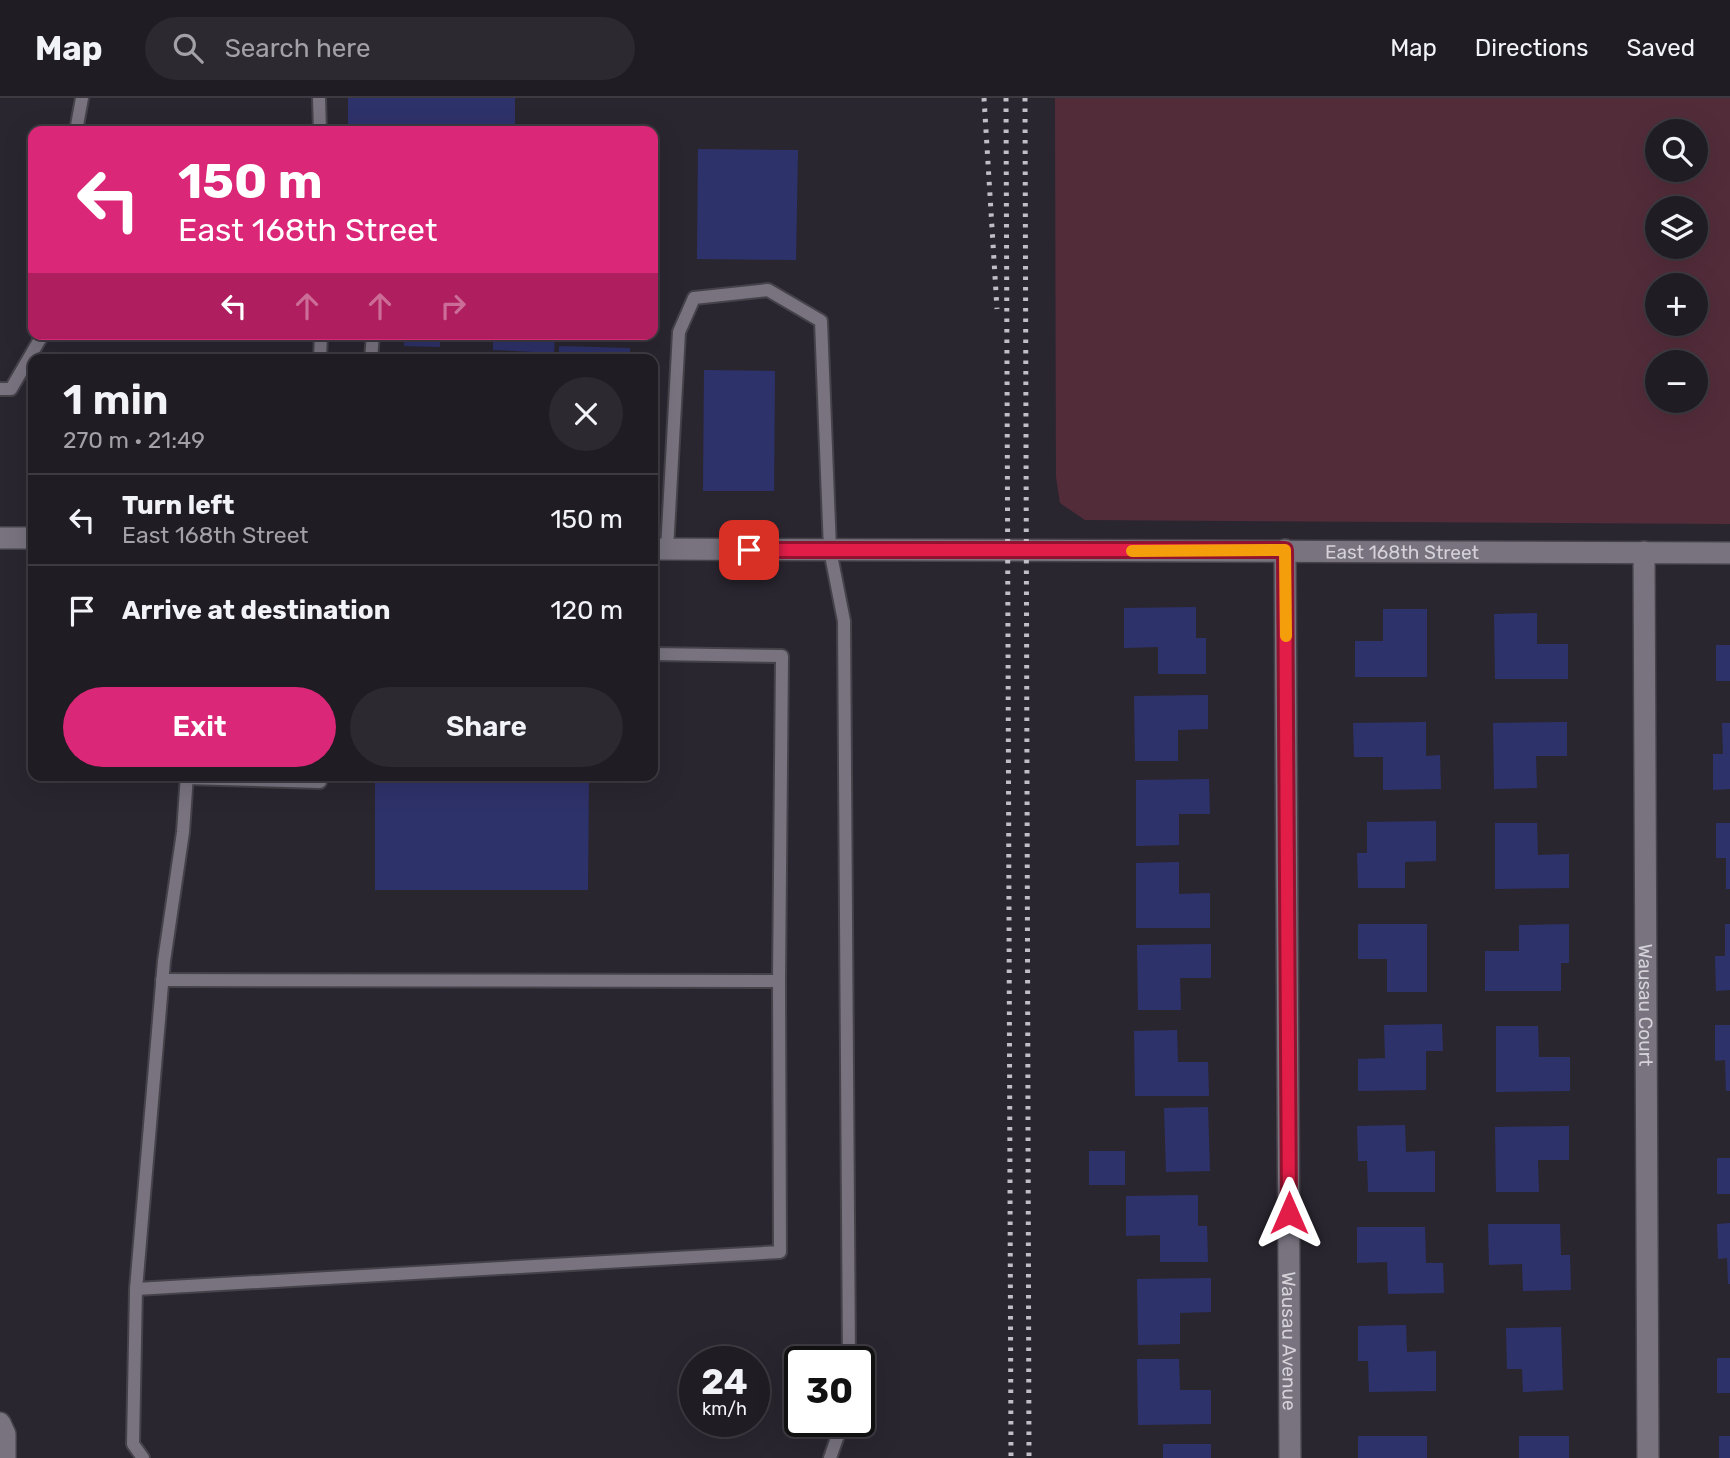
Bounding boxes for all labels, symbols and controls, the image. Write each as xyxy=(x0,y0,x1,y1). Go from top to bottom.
search box xyxy=(145,17,635,80)
text: Map xyxy=(35,29,103,68)
icon: search xyxy=(169,29,207,67)
text: Search here xyxy=(225,33,370,64)
text: Map xyxy=(1390,34,1437,62)
text: Directions xyxy=(1475,34,1588,62)
text: Saved xyxy=(1626,34,1695,62)
map controls xyxy=(1645,119,1708,413)
button: search xyxy=(1645,119,1708,182)
text: 150 m xyxy=(178,152,323,210)
icon: left xyxy=(63,154,154,245)
button: layers xyxy=(1645,196,1708,259)
text: East 168th Street xyxy=(178,211,437,249)
button: + xyxy=(1645,273,1708,336)
icon: left xyxy=(215,287,253,325)
icon: ahead xyxy=(288,287,326,325)
icon: ahead xyxy=(361,287,399,325)
icon: right xyxy=(434,287,472,325)
button: − xyxy=(1645,350,1708,413)
text: 1 min xyxy=(63,375,169,425)
button: close xyxy=(549,377,623,451)
text: 270 m · 21:49 xyxy=(63,426,205,454)
text: Turn left xyxy=(122,490,234,521)
icon: left xyxy=(63,501,101,539)
text: 150 m xyxy=(550,504,623,535)
pin xyxy=(719,520,779,580)
text: East 168th Street xyxy=(122,521,308,549)
icon: arrive xyxy=(730,531,768,569)
street label: East 168th Street xyxy=(1325,540,1480,564)
icon: arrive xyxy=(63,592,101,630)
text: Arrive at destination xyxy=(122,595,390,626)
text: 120 m xyxy=(551,595,623,626)
button: Exit xyxy=(63,687,336,767)
button: Share xyxy=(350,687,623,767)
street label: Wausau Court xyxy=(1634,944,1658,1067)
position arrow xyxy=(1252,1176,1326,1250)
street label: Wausau Avenue xyxy=(1277,1271,1301,1411)
speed limit sign: 30 xyxy=(784,1346,875,1437)
text: 24 xyxy=(701,1361,748,1403)
text: km/h xyxy=(702,1398,747,1420)

